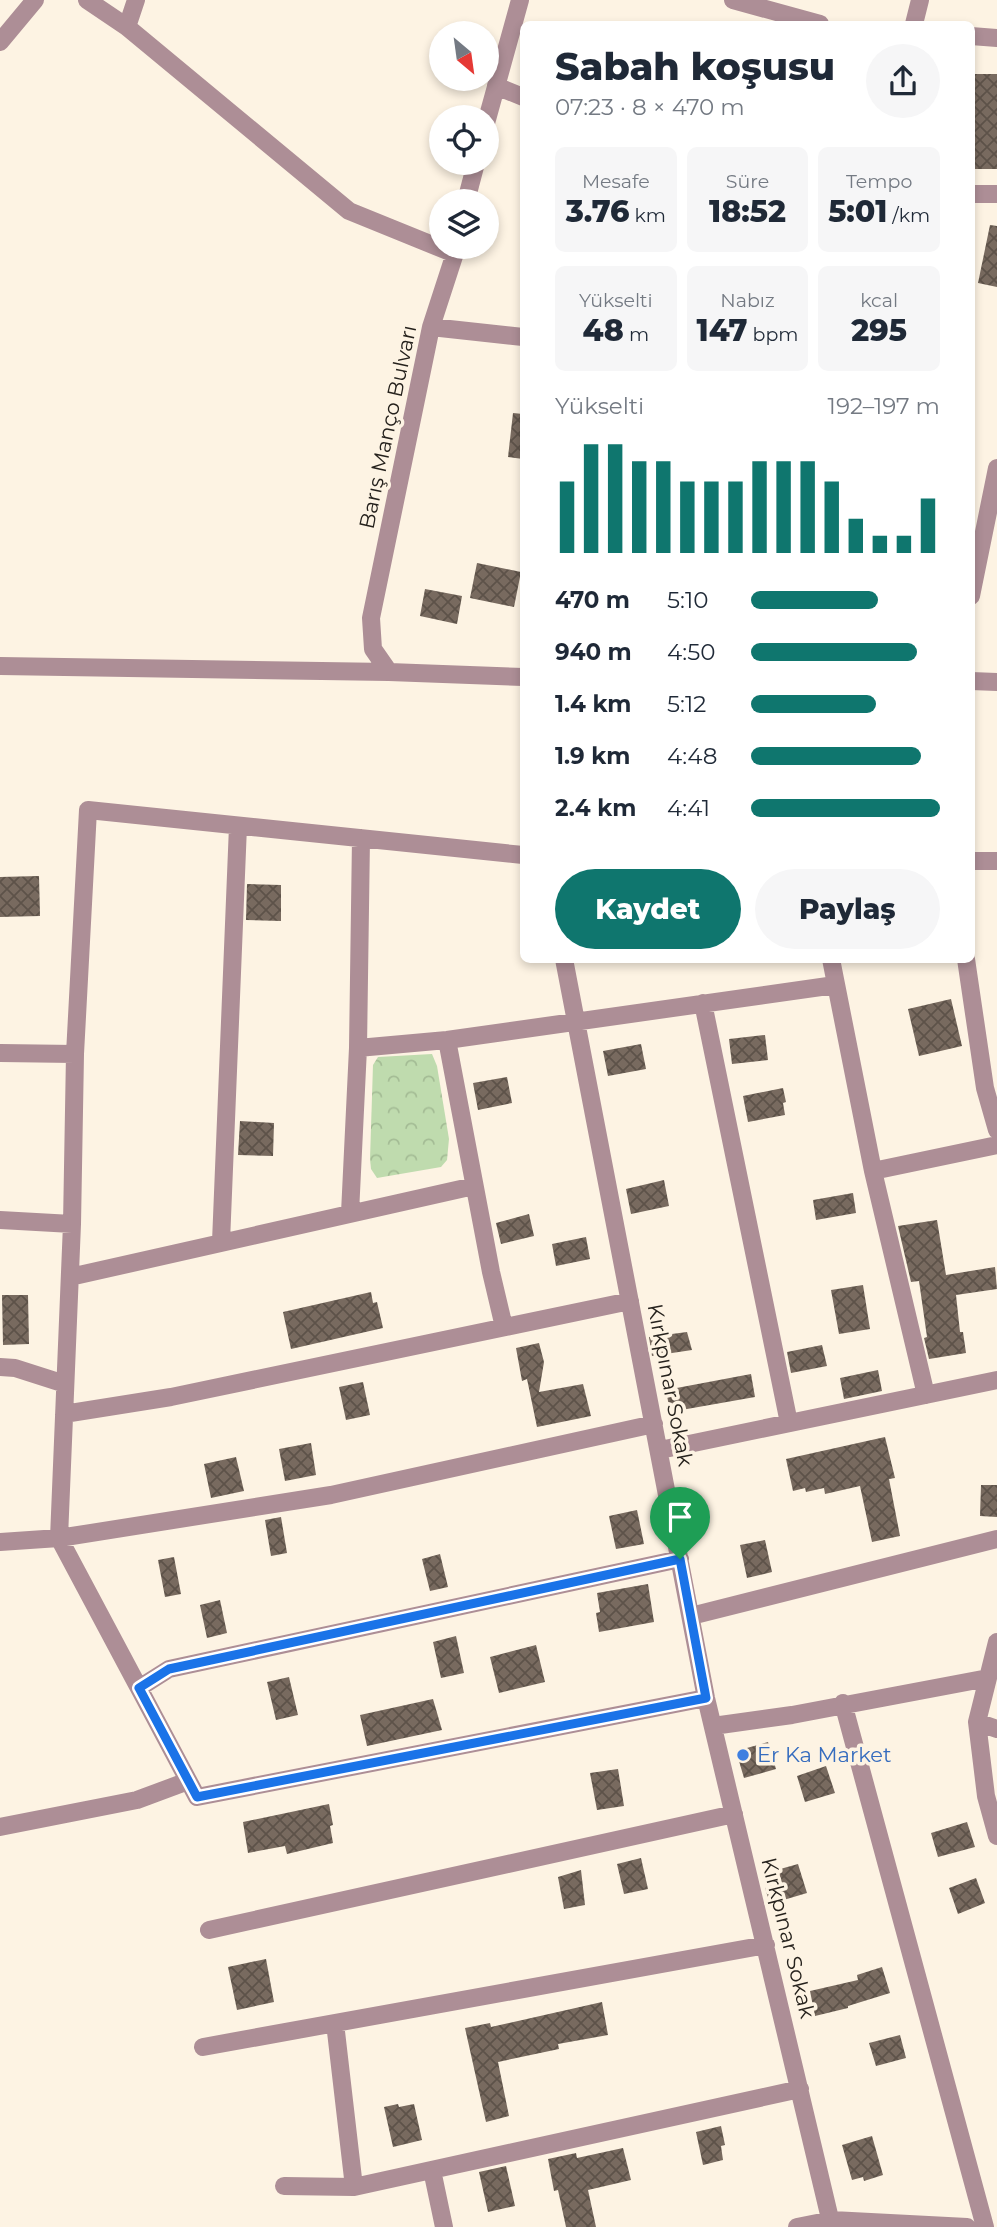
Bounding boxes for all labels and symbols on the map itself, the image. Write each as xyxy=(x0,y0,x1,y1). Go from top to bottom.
north arrow xyxy=(429,21,499,91)
street label: Barış Manço Bulvarı xyxy=(354,323,421,531)
street label: Kırkpınar Sokak xyxy=(642,1302,699,1469)
pin xyxy=(650,1487,710,1559)
place label: Er Ka Market xyxy=(757,1742,892,1767)
marker: Er Ka Market xyxy=(735,1747,751,1763)
street label: Kırkpınar Sokak xyxy=(756,1855,821,2021)

